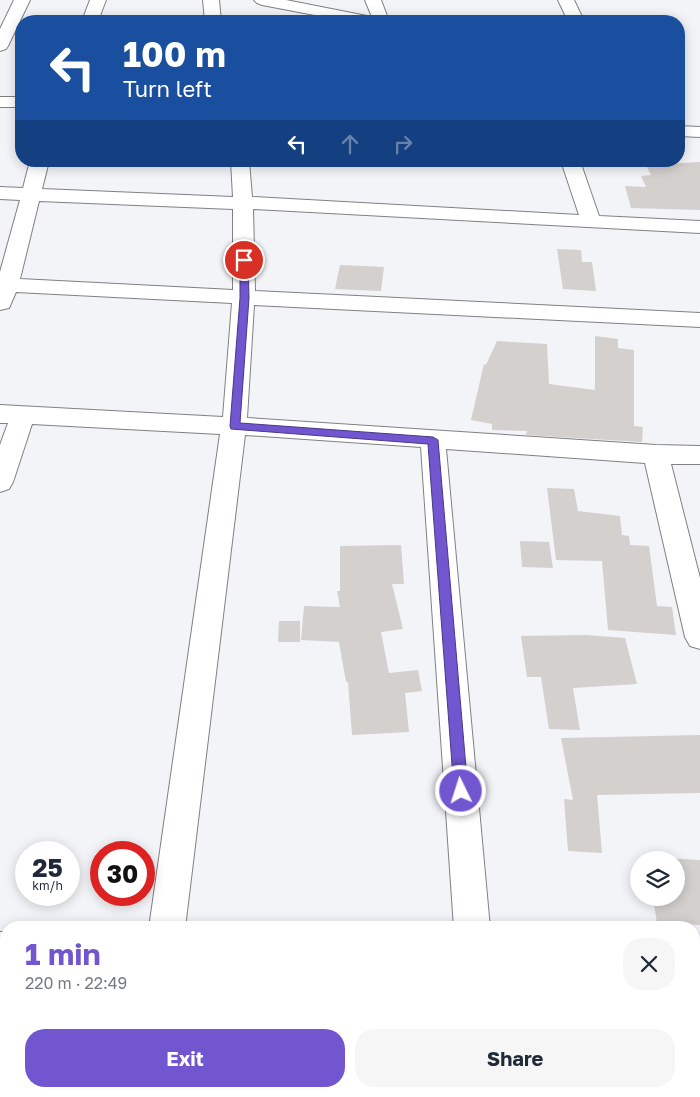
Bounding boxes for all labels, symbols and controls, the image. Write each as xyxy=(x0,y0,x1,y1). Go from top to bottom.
text: 100 m xyxy=(123,33,226,75)
icon: left xyxy=(40,35,105,100)
text: Turn left xyxy=(123,75,212,102)
icon: left xyxy=(283,130,311,158)
icon: ahead xyxy=(336,130,364,158)
icon: right xyxy=(389,130,417,158)
pin xyxy=(223,239,265,281)
icon: arrive xyxy=(230,246,258,274)
position arrow xyxy=(434,764,486,816)
speed limit sign: 30 xyxy=(90,841,155,906)
map controls xyxy=(630,851,685,906)
button: layers xyxy=(630,851,685,906)
text: 25 xyxy=(32,852,63,883)
text: km/h xyxy=(32,878,63,893)
text: 1 min xyxy=(25,936,101,972)
button: close xyxy=(623,938,675,990)
text: 220 m · 22:49 xyxy=(25,973,127,993)
button: Exit xyxy=(25,1029,345,1087)
button: Share xyxy=(355,1029,675,1087)

